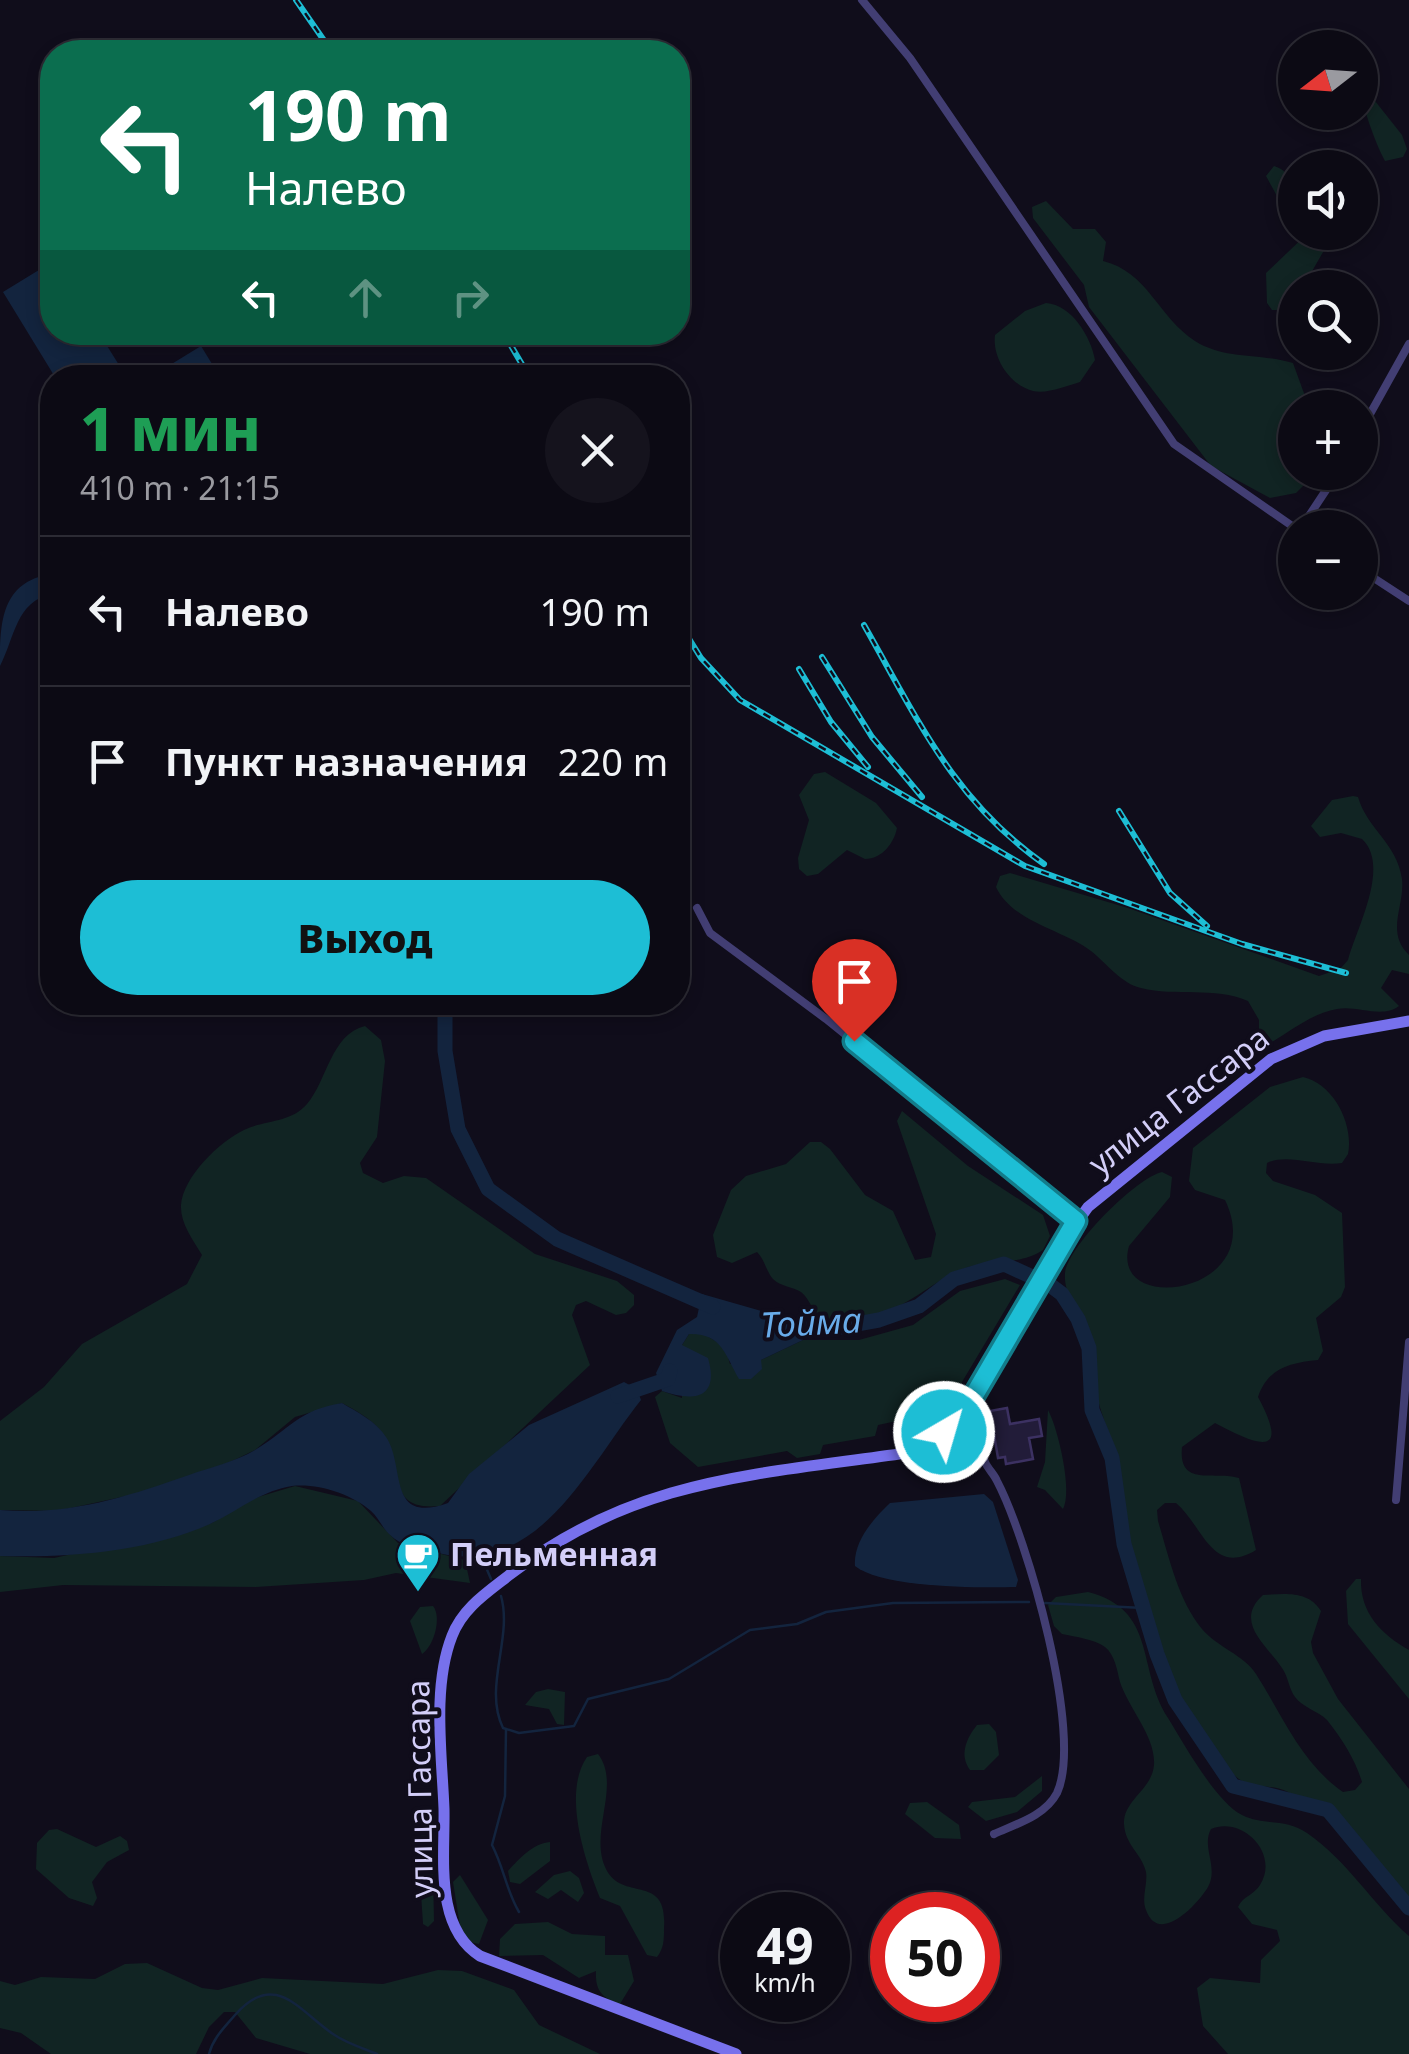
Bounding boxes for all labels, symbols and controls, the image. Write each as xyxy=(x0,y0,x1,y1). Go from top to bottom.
north arrow xyxy=(1278,30,1378,130)
map controls xyxy=(1278,30,1378,610)
text: 190 m xyxy=(245,66,452,162)
icon: left xyxy=(80,80,210,210)
button: sound xyxy=(1278,150,1378,250)
text: Налево xyxy=(245,157,407,218)
icon: left xyxy=(233,270,288,325)
icon: ahead xyxy=(338,270,393,325)
icon: right xyxy=(443,270,498,325)
button: search xyxy=(1278,270,1378,370)
text: 1 мин xyxy=(80,387,261,469)
button: + xyxy=(1278,390,1378,490)
button: close xyxy=(545,398,650,503)
text: 410 m · 21:15 xyxy=(80,466,280,509)
button: − xyxy=(1278,510,1378,610)
icon: left xyxy=(80,584,135,639)
text: Налево xyxy=(165,585,309,637)
text: 190 m xyxy=(539,585,650,637)
icon: arrive xyxy=(80,734,135,789)
text: Пункт назначения xyxy=(165,735,528,787)
text: 220 m xyxy=(558,735,668,787)
button: Выход xyxy=(80,880,650,995)
pin xyxy=(812,939,897,1042)
icon: arrive xyxy=(827,954,882,1009)
street label: улица Гассара xyxy=(1079,1016,1277,1184)
water label: Тойма xyxy=(759,1295,863,1348)
position arrow xyxy=(892,1380,996,1484)
cafe icon: Пельменная xyxy=(395,1532,441,1593)
place label: Пельменная xyxy=(450,1532,658,1575)
street label: улица Гассара xyxy=(395,1680,442,1898)
speed limit sign: 50 xyxy=(870,1892,1000,2022)
text: 49 xyxy=(756,1911,814,1979)
text: km/h xyxy=(754,1965,816,1999)

